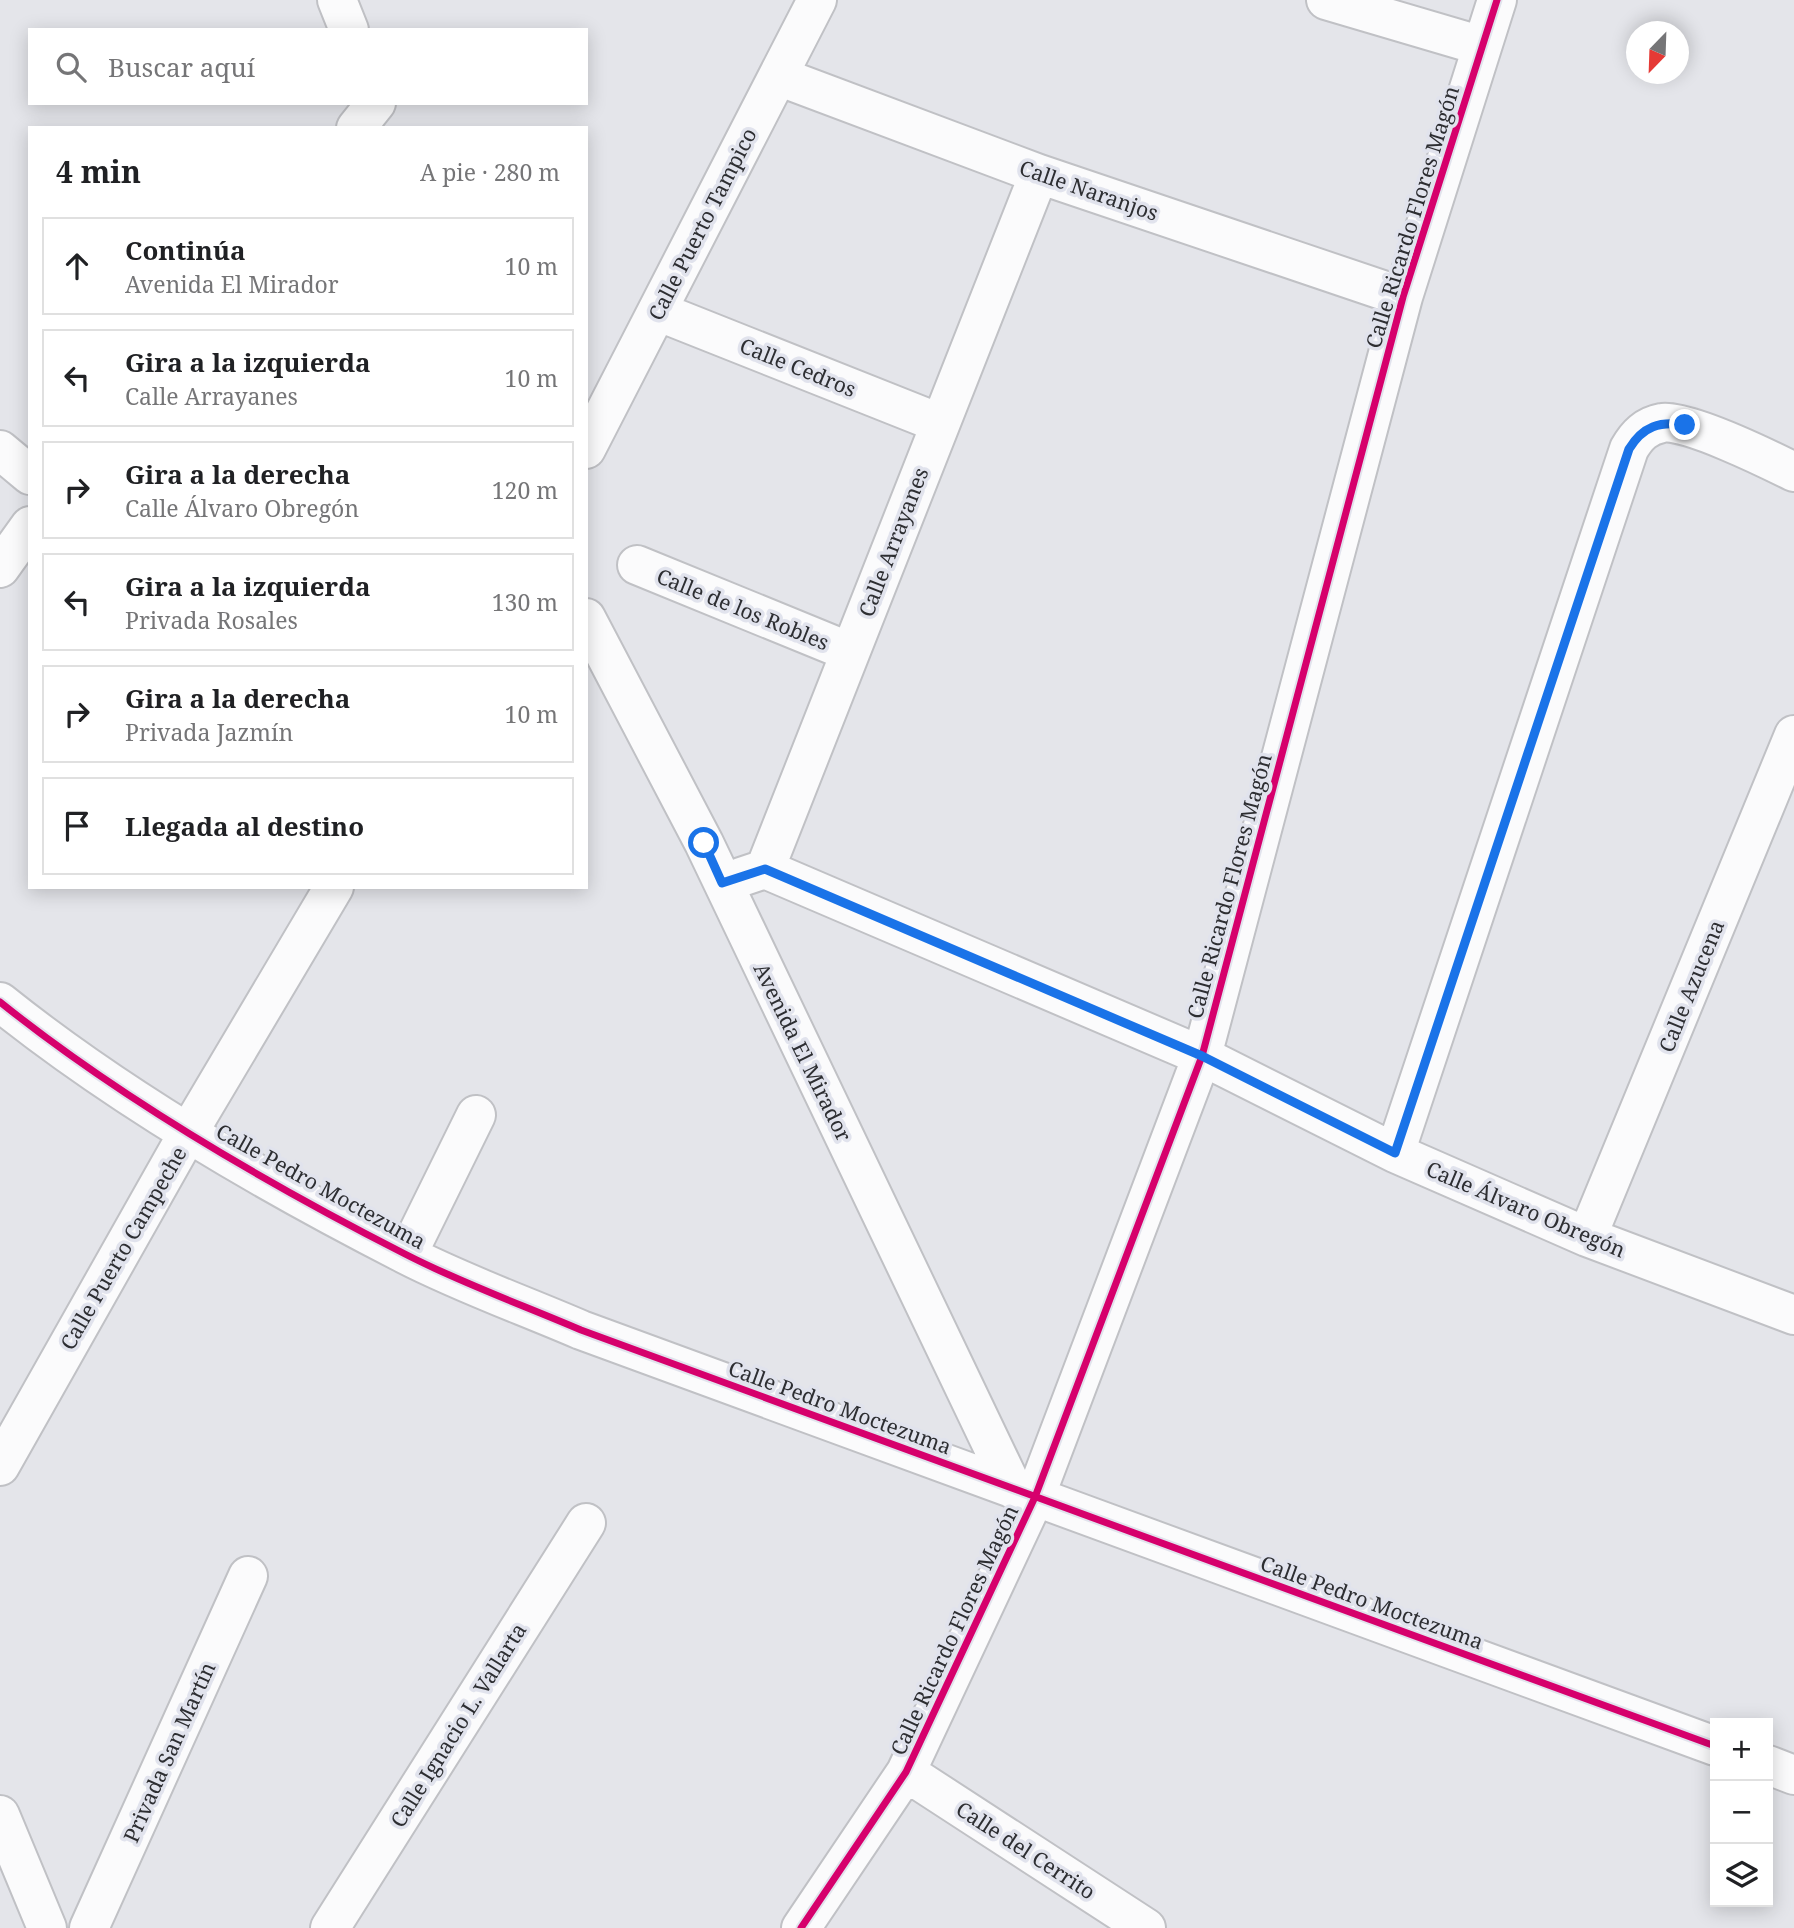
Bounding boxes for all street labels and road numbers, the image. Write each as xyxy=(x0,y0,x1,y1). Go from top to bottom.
street label: Calle Ricardo Flores Magón xyxy=(1359,82,1465,352)
street label: Calle Puerto Tampico xyxy=(641,123,763,325)
street label: Calle Naranjos xyxy=(1016,153,1162,227)
street label: Calle Cedros xyxy=(736,331,860,403)
street label: Calle Arrayanes xyxy=(852,463,934,621)
street label: Calle de los Robles xyxy=(653,562,833,656)
street label: Calle Ricardo Flores Magón xyxy=(1180,751,1278,1021)
street label: Calle Azucena xyxy=(1652,916,1730,1056)
street label: Avenida El Mirador xyxy=(748,958,858,1146)
street label: Calle Pedro Moctezuma xyxy=(211,1117,431,1255)
street label: Calle Puerto Campeche xyxy=(53,1141,193,1355)
street label: Calle Álvaro Obregón xyxy=(1422,1154,1630,1264)
street label: Calle Pedro Moctezuma xyxy=(725,1354,955,1460)
street label: Calle Ricardo Flores Magón xyxy=(884,1500,1024,1760)
street label: Calle Pedro Moctezuma xyxy=(1257,1549,1487,1655)
street label: Calle Ignacio L. Vallarta xyxy=(384,1618,532,1832)
street label: Privada San Martín xyxy=(117,1657,221,1847)
street label: Calle del Cerrito xyxy=(951,1795,1101,1905)

